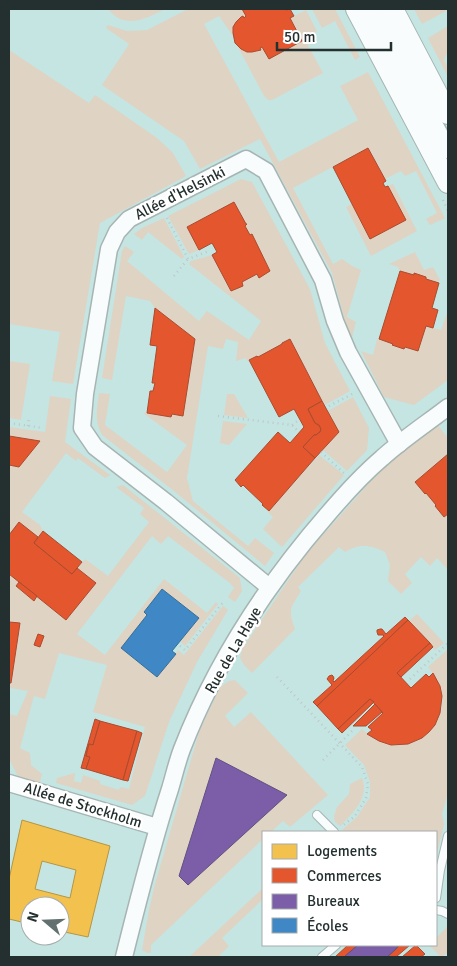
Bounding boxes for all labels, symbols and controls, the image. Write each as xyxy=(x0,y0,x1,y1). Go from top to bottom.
scale bar xyxy=(277,20,391,52)
text: 50 m xyxy=(284,28,315,46)
street label: Allée d'Helsinki xyxy=(132,162,228,224)
street label: Rue de La Haye xyxy=(201,604,265,696)
street label: Allée de Stockholm xyxy=(22,778,144,832)
legend xyxy=(262,831,437,946)
text: Logements xyxy=(307,842,378,860)
text: Commerces xyxy=(307,867,382,885)
text: Bureaux xyxy=(307,892,360,910)
north arrow xyxy=(20,896,70,946)
text: N xyxy=(24,910,43,924)
text: Écoles xyxy=(307,916,349,935)

